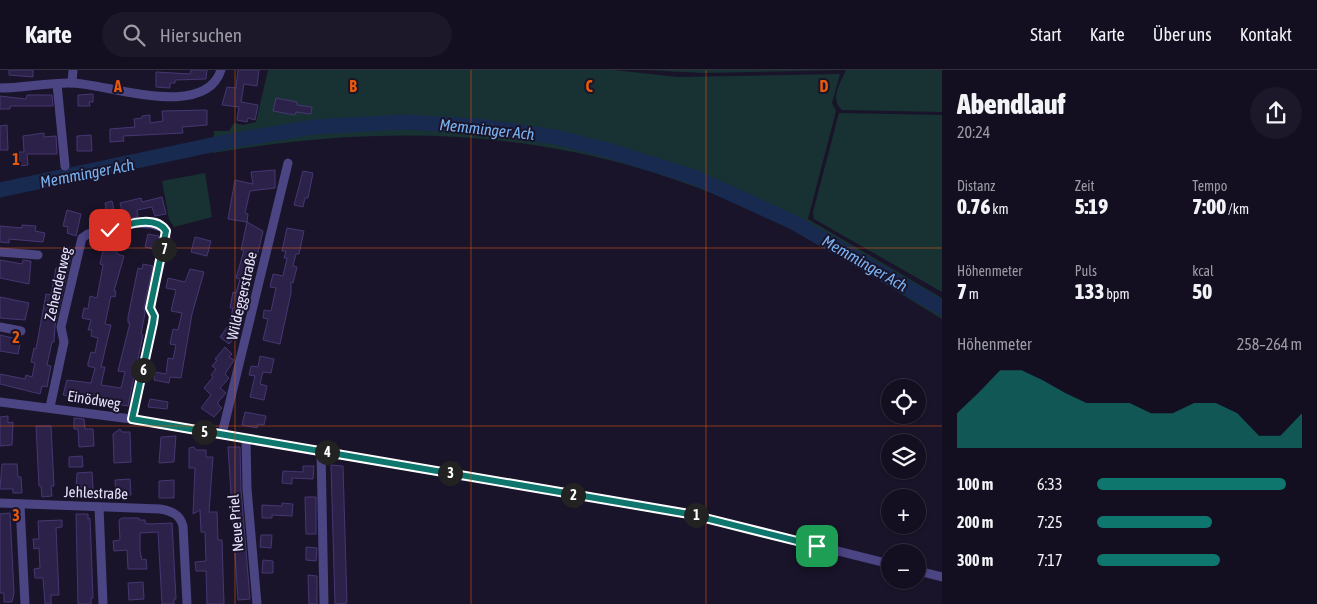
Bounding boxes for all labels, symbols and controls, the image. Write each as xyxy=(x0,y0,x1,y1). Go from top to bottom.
search box xyxy=(102,12,452,57)
text: Karte xyxy=(25,21,72,48)
icon: search xyxy=(120,21,148,49)
text: Hier suchen xyxy=(160,24,242,46)
text: Start xyxy=(1030,24,1062,45)
text: Karte xyxy=(1090,24,1125,45)
text: Über uns xyxy=(1153,24,1212,45)
text: Kontakt xyxy=(1240,24,1292,45)
text: A xyxy=(113,77,122,95)
text: B xyxy=(349,77,357,95)
text: C xyxy=(585,77,593,95)
text: D xyxy=(820,77,829,95)
button: share xyxy=(1250,87,1302,139)
text: Abendlauf xyxy=(957,88,1065,120)
water label: Memminger Ach xyxy=(439,115,536,144)
text: 20:24 xyxy=(957,123,990,141)
text: 1 xyxy=(12,150,20,168)
water label: Memminger Ach xyxy=(38,155,136,192)
text: Distanz xyxy=(957,178,995,194)
text: Zeit xyxy=(1075,178,1095,194)
text: Tempo xyxy=(1192,178,1227,194)
text: 0.76 xyxy=(957,194,990,218)
text: 5:19 xyxy=(1075,194,1108,218)
text: 7:00 xyxy=(1192,194,1226,218)
text: km xyxy=(990,201,1009,217)
text: /km xyxy=(1226,201,1249,217)
pin xyxy=(89,209,131,251)
icon: check xyxy=(96,216,124,244)
water label: Memminger Ach xyxy=(819,231,911,296)
pin: 7 xyxy=(152,236,176,262)
text: 7 xyxy=(161,241,168,257)
street label: Zehenderweg xyxy=(41,245,74,323)
street label: Wildeggerstraße xyxy=(223,250,260,342)
text: Höhenmeter xyxy=(957,263,1022,279)
text: Puls xyxy=(1075,263,1097,279)
text: kcal xyxy=(1192,263,1214,279)
text: 7 xyxy=(957,279,967,303)
text: 133 xyxy=(1075,279,1104,303)
text: 50 xyxy=(1192,279,1212,303)
text: m xyxy=(967,286,979,302)
text: bpm xyxy=(1104,286,1130,302)
text: 2 xyxy=(12,328,20,346)
text: Höhenmeter xyxy=(957,335,1032,353)
text: 258–264 m xyxy=(1237,335,1302,353)
pin: 6 xyxy=(130,358,156,382)
text: 6 xyxy=(140,362,147,378)
map controls xyxy=(881,379,926,589)
button: locate xyxy=(881,379,926,424)
street label: Einödweg xyxy=(66,387,122,412)
pin: 5 xyxy=(192,420,216,444)
text: 5 xyxy=(201,424,208,440)
button: layers xyxy=(881,434,926,479)
pin: 4 xyxy=(314,440,340,464)
text: 4 xyxy=(324,444,331,460)
pin: 3 xyxy=(438,460,462,486)
text: 3 xyxy=(447,465,454,481)
text: 100 m xyxy=(957,475,993,493)
text: 6:33 xyxy=(1037,475,1062,493)
pin: 2 xyxy=(560,482,586,508)
street label: Jehlestraße xyxy=(64,483,129,502)
text: 2 xyxy=(570,487,577,503)
button: + xyxy=(881,489,926,534)
street label: Neue Priel xyxy=(225,493,246,553)
pin: 1 xyxy=(684,502,708,528)
text: 3 xyxy=(12,506,20,524)
text: 1 xyxy=(693,507,700,523)
text: 200 m xyxy=(957,513,993,531)
text: 7:25 xyxy=(1037,513,1062,531)
pin xyxy=(796,525,838,567)
icon: arrive xyxy=(803,532,831,560)
button: − xyxy=(881,544,926,589)
text: 300 m xyxy=(957,551,993,569)
text: 7:17 xyxy=(1037,551,1062,569)

